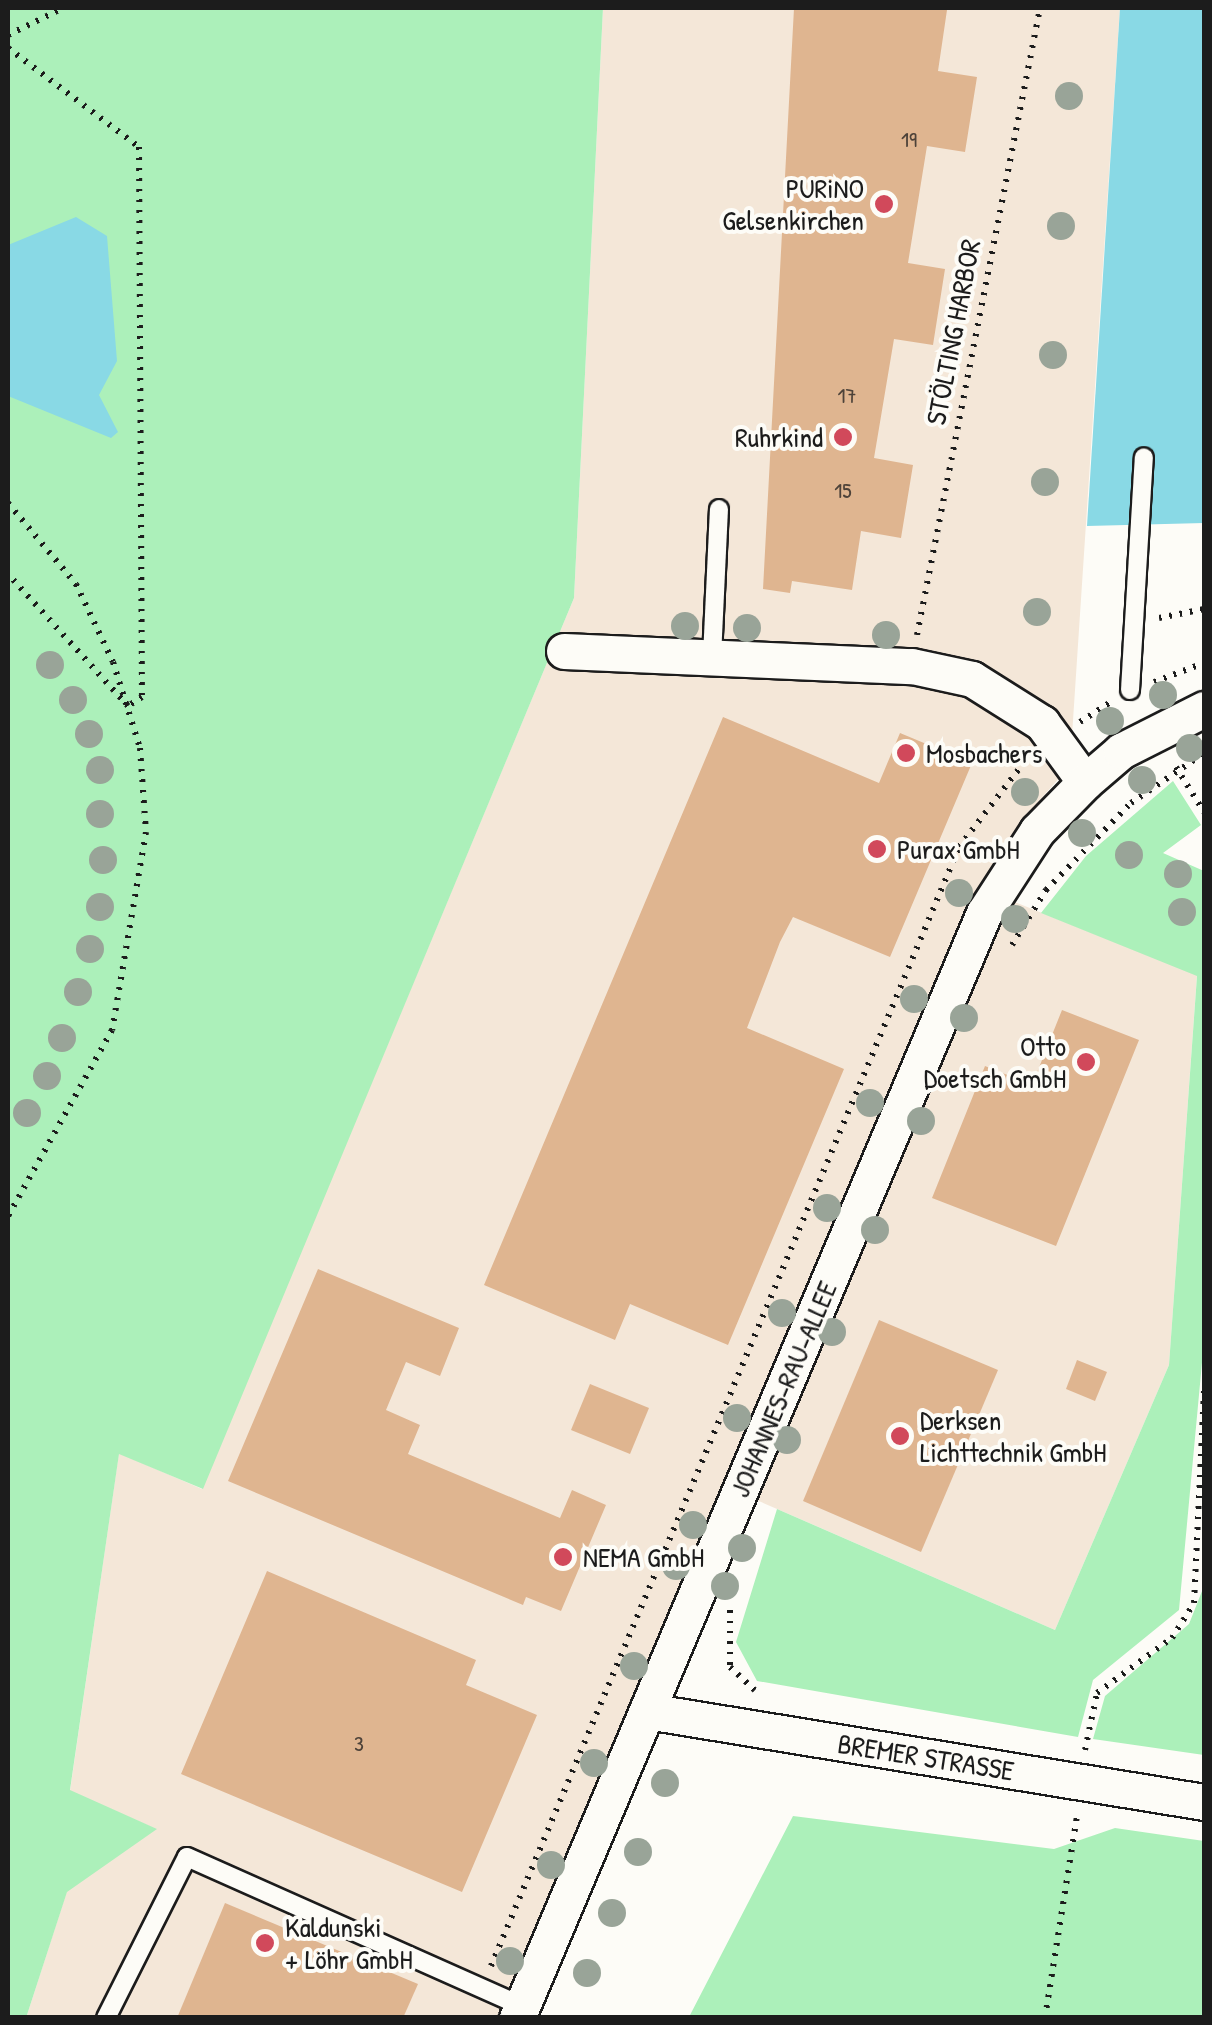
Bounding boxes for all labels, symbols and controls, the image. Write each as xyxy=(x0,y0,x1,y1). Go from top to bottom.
house number: 19 xyxy=(901,127,917,153)
place label: PURiNO Gelsenkirchen xyxy=(722,171,864,237)
marker: PURiNO Gelsenkirchen xyxy=(873,193,895,215)
street label: STÖLTING HARBOR xyxy=(919,236,987,428)
house number: 17 xyxy=(838,383,856,409)
place label: Ruhrkind xyxy=(735,420,823,454)
marker: Ruhrkind xyxy=(832,426,854,448)
house number: 15 xyxy=(834,478,852,504)
place label: Mosbachers xyxy=(926,736,1043,770)
marker: Mosbachers xyxy=(895,742,917,764)
place label: Purax GmbH xyxy=(897,832,1020,866)
marker: Purax GmbH xyxy=(866,838,888,860)
place label: Otto Doetsch GmbH xyxy=(924,1029,1066,1095)
marker: Otto Doetsch GmbH xyxy=(1075,1051,1097,1073)
street label: JOHANNES-RAU-ALLEE xyxy=(722,1276,844,1502)
place label: Derksen Lichttechnik GmbH xyxy=(920,1403,1106,1469)
marker: Derksen Lichttechnik GmbH xyxy=(889,1425,911,1447)
place label: NEMA GmbH xyxy=(583,1540,704,1574)
marker: NEMA GmbH xyxy=(552,1546,574,1568)
street label: BREMER STRASSE xyxy=(836,1726,1016,1788)
house number: 3 xyxy=(354,1731,364,1757)
place label: Kaldunski + Löhr GmbH xyxy=(285,1910,413,1976)
marker: Kaldunski + Löhr GmbH xyxy=(254,1932,276,1954)

